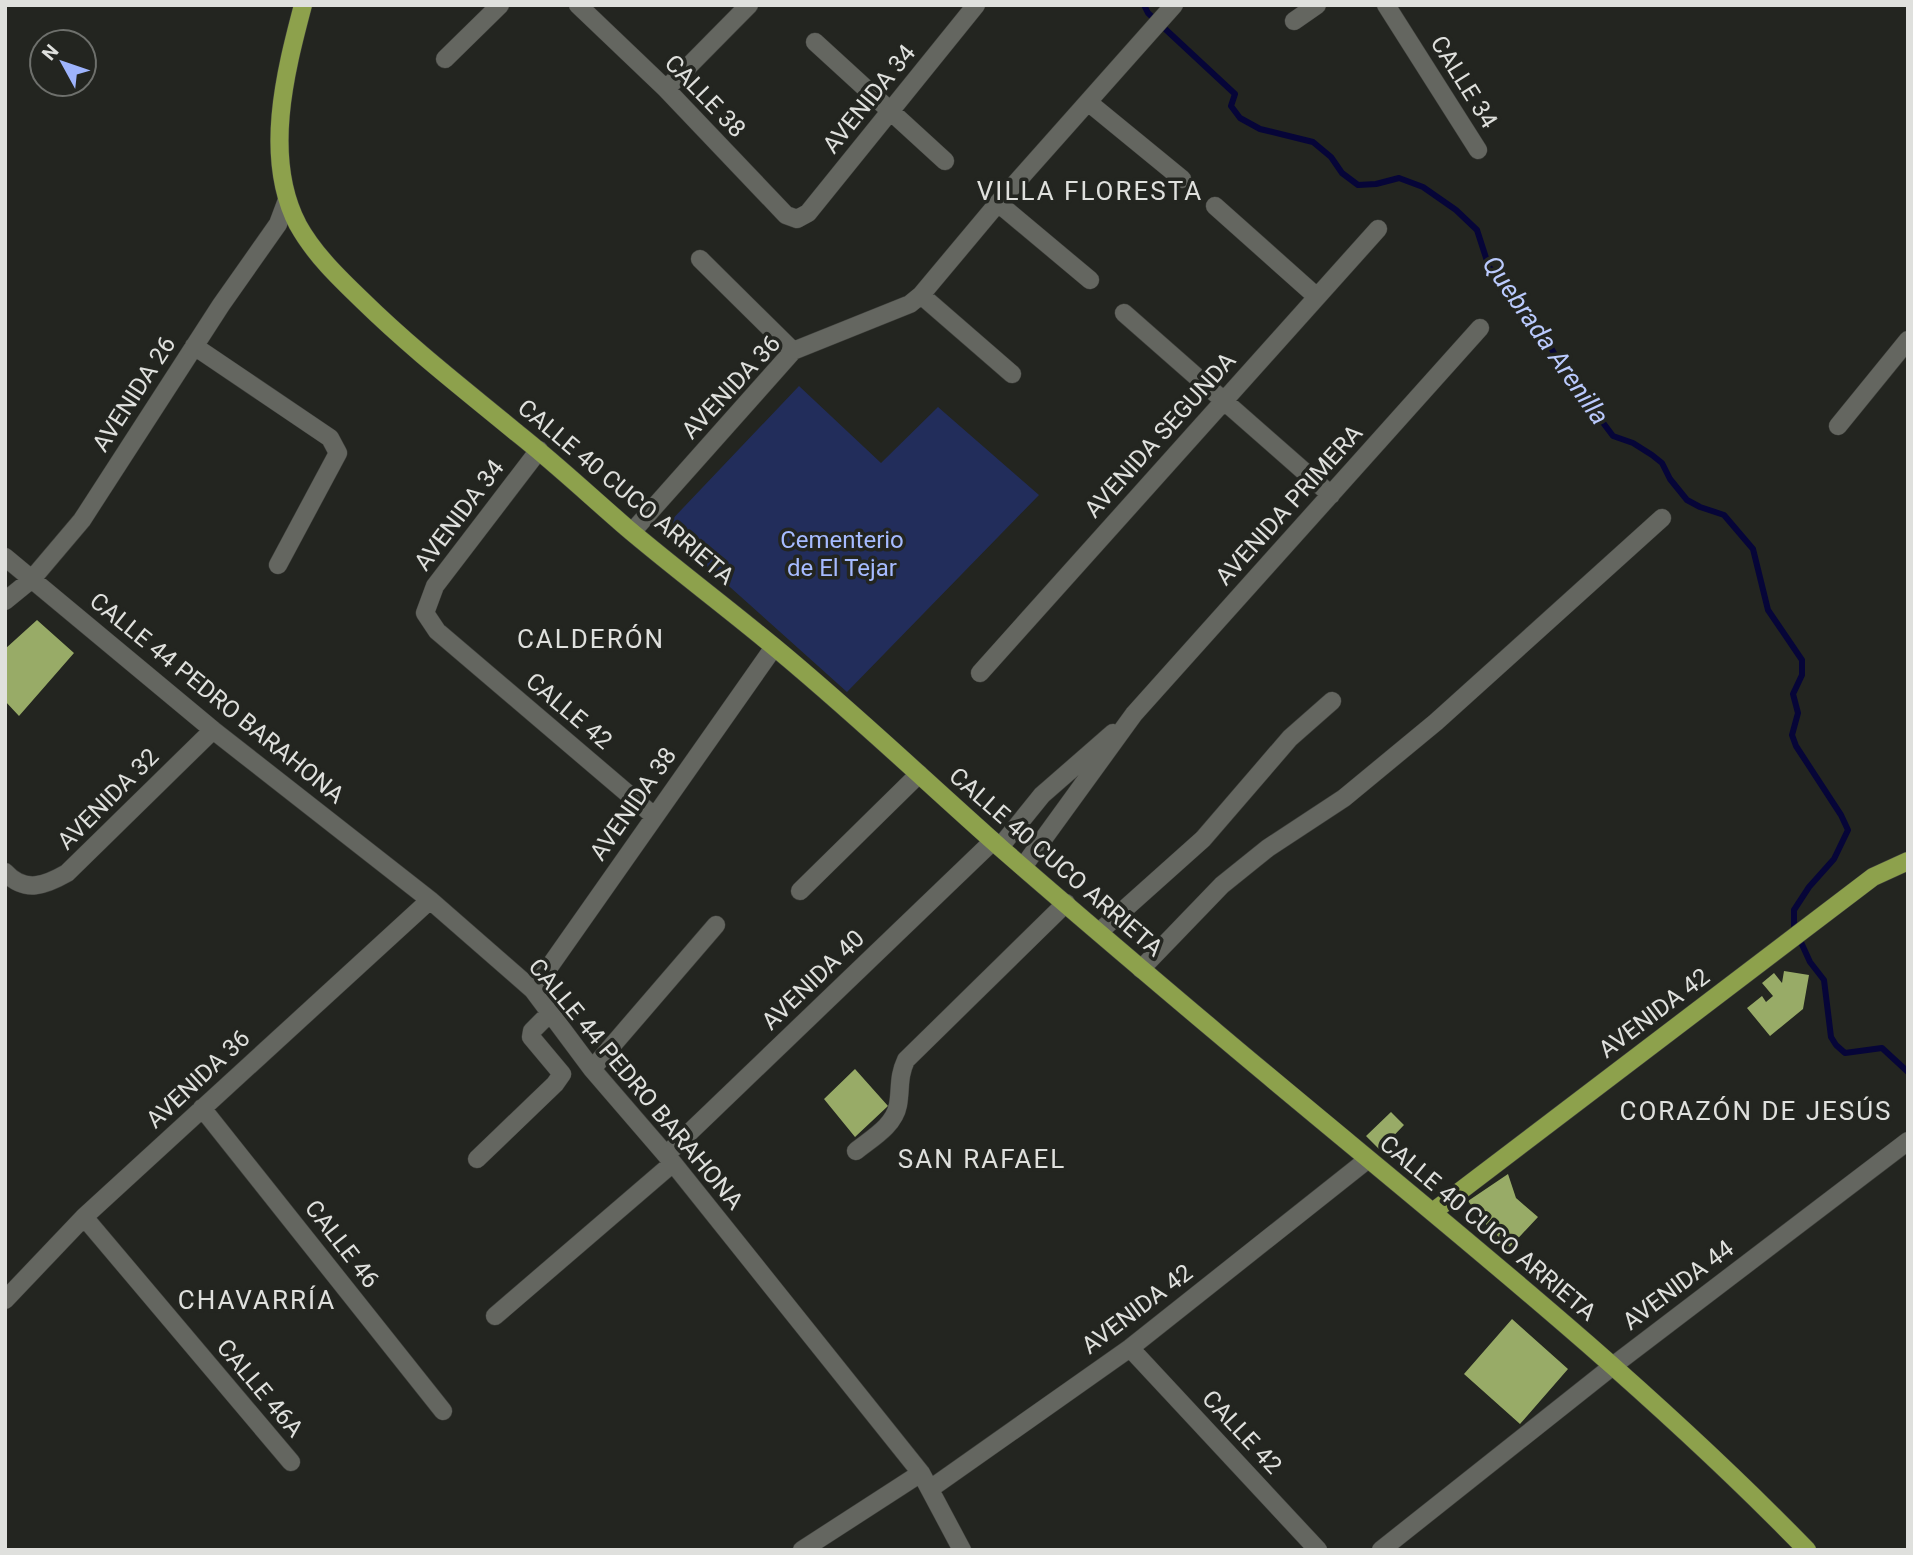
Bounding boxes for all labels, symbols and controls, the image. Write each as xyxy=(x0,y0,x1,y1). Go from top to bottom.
north arrow xyxy=(28,28,98,98)
street label: CALLE 34 xyxy=(1425,31,1503,133)
street label: AVENIDA 34 xyxy=(817,39,921,159)
text: N xyxy=(37,40,63,65)
street label: CALLE 38 xyxy=(659,49,751,143)
district label: VILLA FLORESTA xyxy=(977,176,1203,206)
water label: Quebrada Arenilla xyxy=(1477,250,1615,430)
street label: AVENIDA 36 xyxy=(676,329,786,445)
street label: AVENIDA 26 xyxy=(87,331,181,457)
street label: AVENIDA SEGUNDA xyxy=(1079,346,1242,523)
street label: CALLE 40 CUCO ARRIETA xyxy=(512,393,740,591)
street label: AVENIDA PRIMERA xyxy=(1210,419,1368,591)
street label: AVENIDA 34 xyxy=(408,454,510,576)
park label: Cementerio de El Tejar xyxy=(780,526,904,582)
street label: CALLE 44 PEDRO BARAHONA xyxy=(84,587,350,810)
district label: CALDERÓN xyxy=(517,624,665,654)
street label: CALLE 42 xyxy=(520,667,618,755)
street label: AVENIDA 38 xyxy=(584,742,682,866)
street label: AVENIDA 32 xyxy=(52,743,164,855)
street label: CALLE 40 CUCO ARRIETA xyxy=(944,762,1169,963)
street label: AVENIDA 40 xyxy=(756,924,870,1036)
street label: CALLE 44 PEDRO BARAHONA xyxy=(523,953,750,1215)
street label: AVENIDA 42 xyxy=(1593,962,1715,1064)
street label: AVENIDA 36 xyxy=(140,1024,256,1134)
district label: CORAZÓN DE JESÚS xyxy=(1619,1096,1893,1126)
street label: CALLE 40 CUCO ARRIETA xyxy=(1374,1129,1602,1327)
district label: SAN RAFAEL xyxy=(898,1144,1066,1174)
street label: CALLE 46 xyxy=(299,1195,385,1293)
street label: AVENIDA 44 xyxy=(1617,1234,1739,1336)
street label: AVENIDA 42 xyxy=(1076,1258,1198,1360)
district label: CHAVARRÍA xyxy=(178,1285,336,1315)
street label: CALLE 46A xyxy=(211,1333,309,1443)
street label: CALLE 42 xyxy=(1196,1385,1288,1479)

